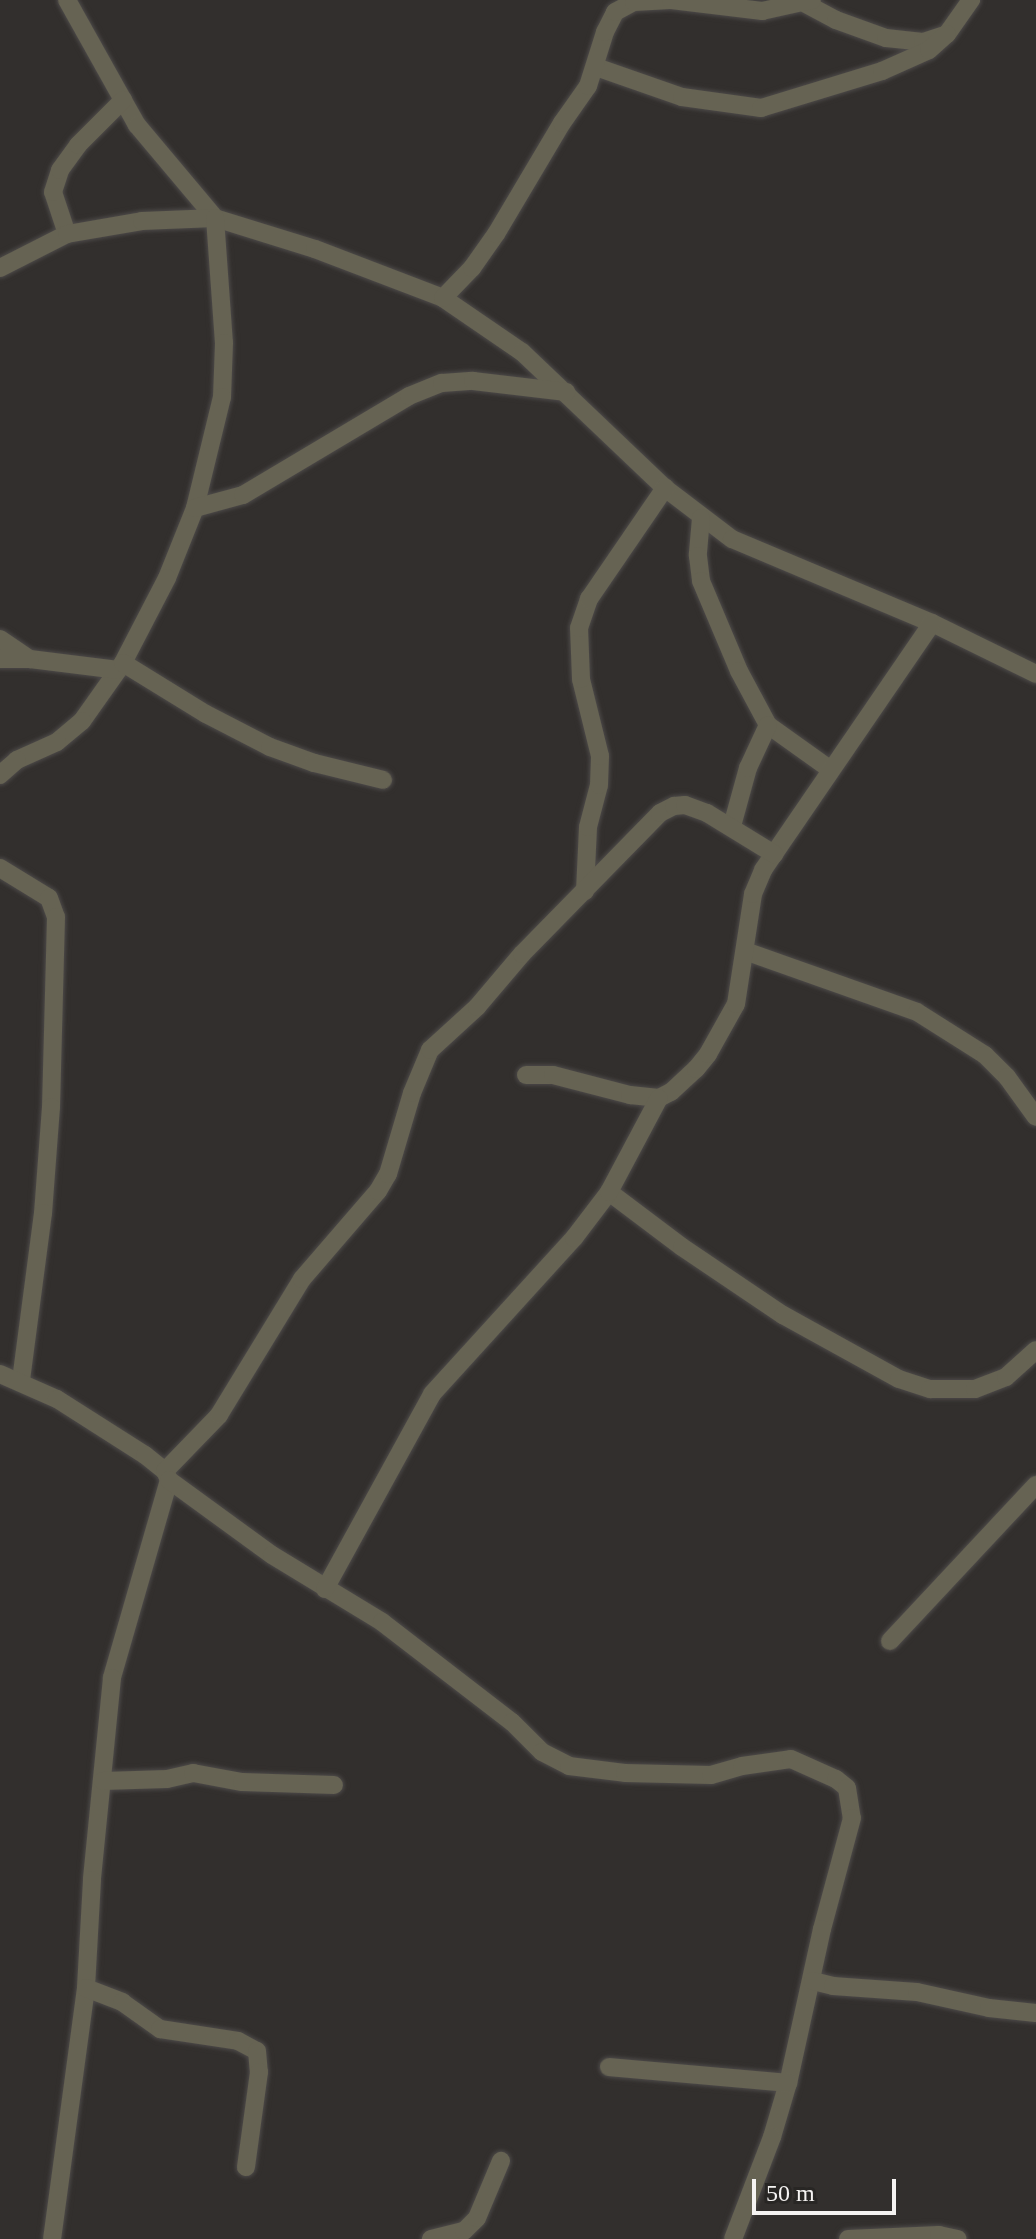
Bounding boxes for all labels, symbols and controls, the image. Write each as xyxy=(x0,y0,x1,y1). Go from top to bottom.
scale bar xyxy=(756,2163,900,2213)
text: 50 m xyxy=(766,2180,815,2206)

